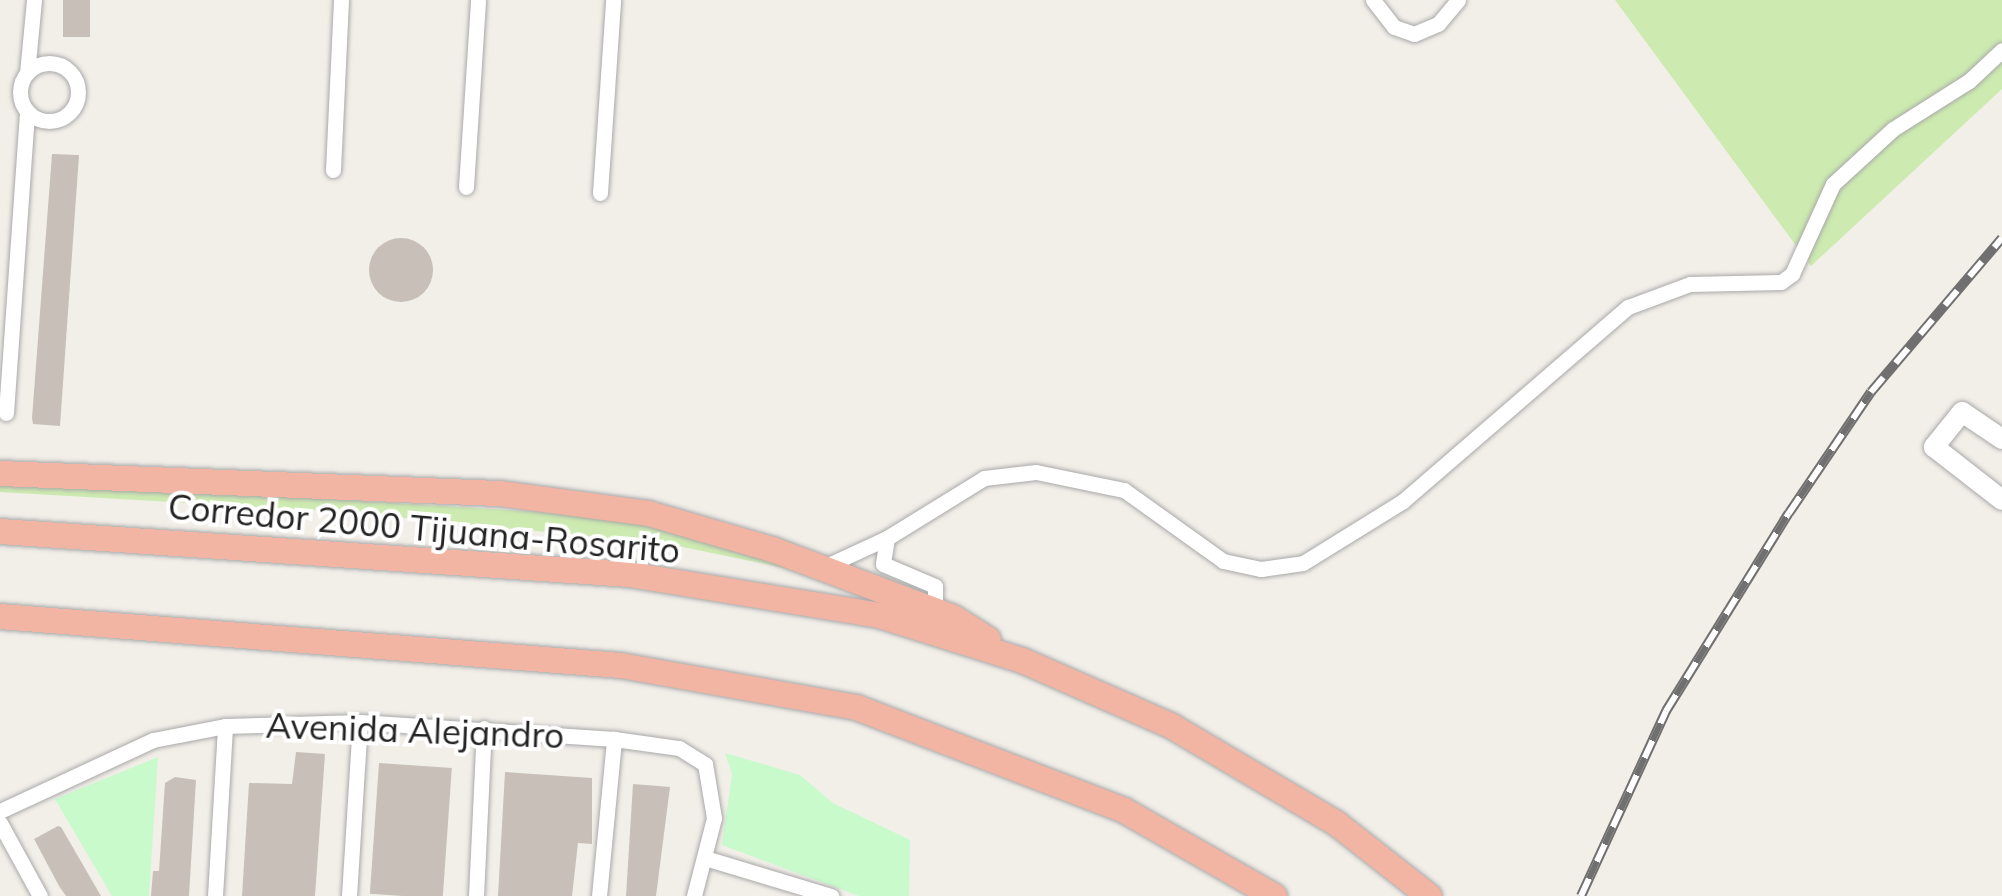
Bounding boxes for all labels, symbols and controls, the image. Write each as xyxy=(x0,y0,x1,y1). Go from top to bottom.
street label: Corredor 2000 Tijuana-Rosarito xyxy=(166,485,682,571)
street label: Avenida Alejandro xyxy=(265,704,565,756)

